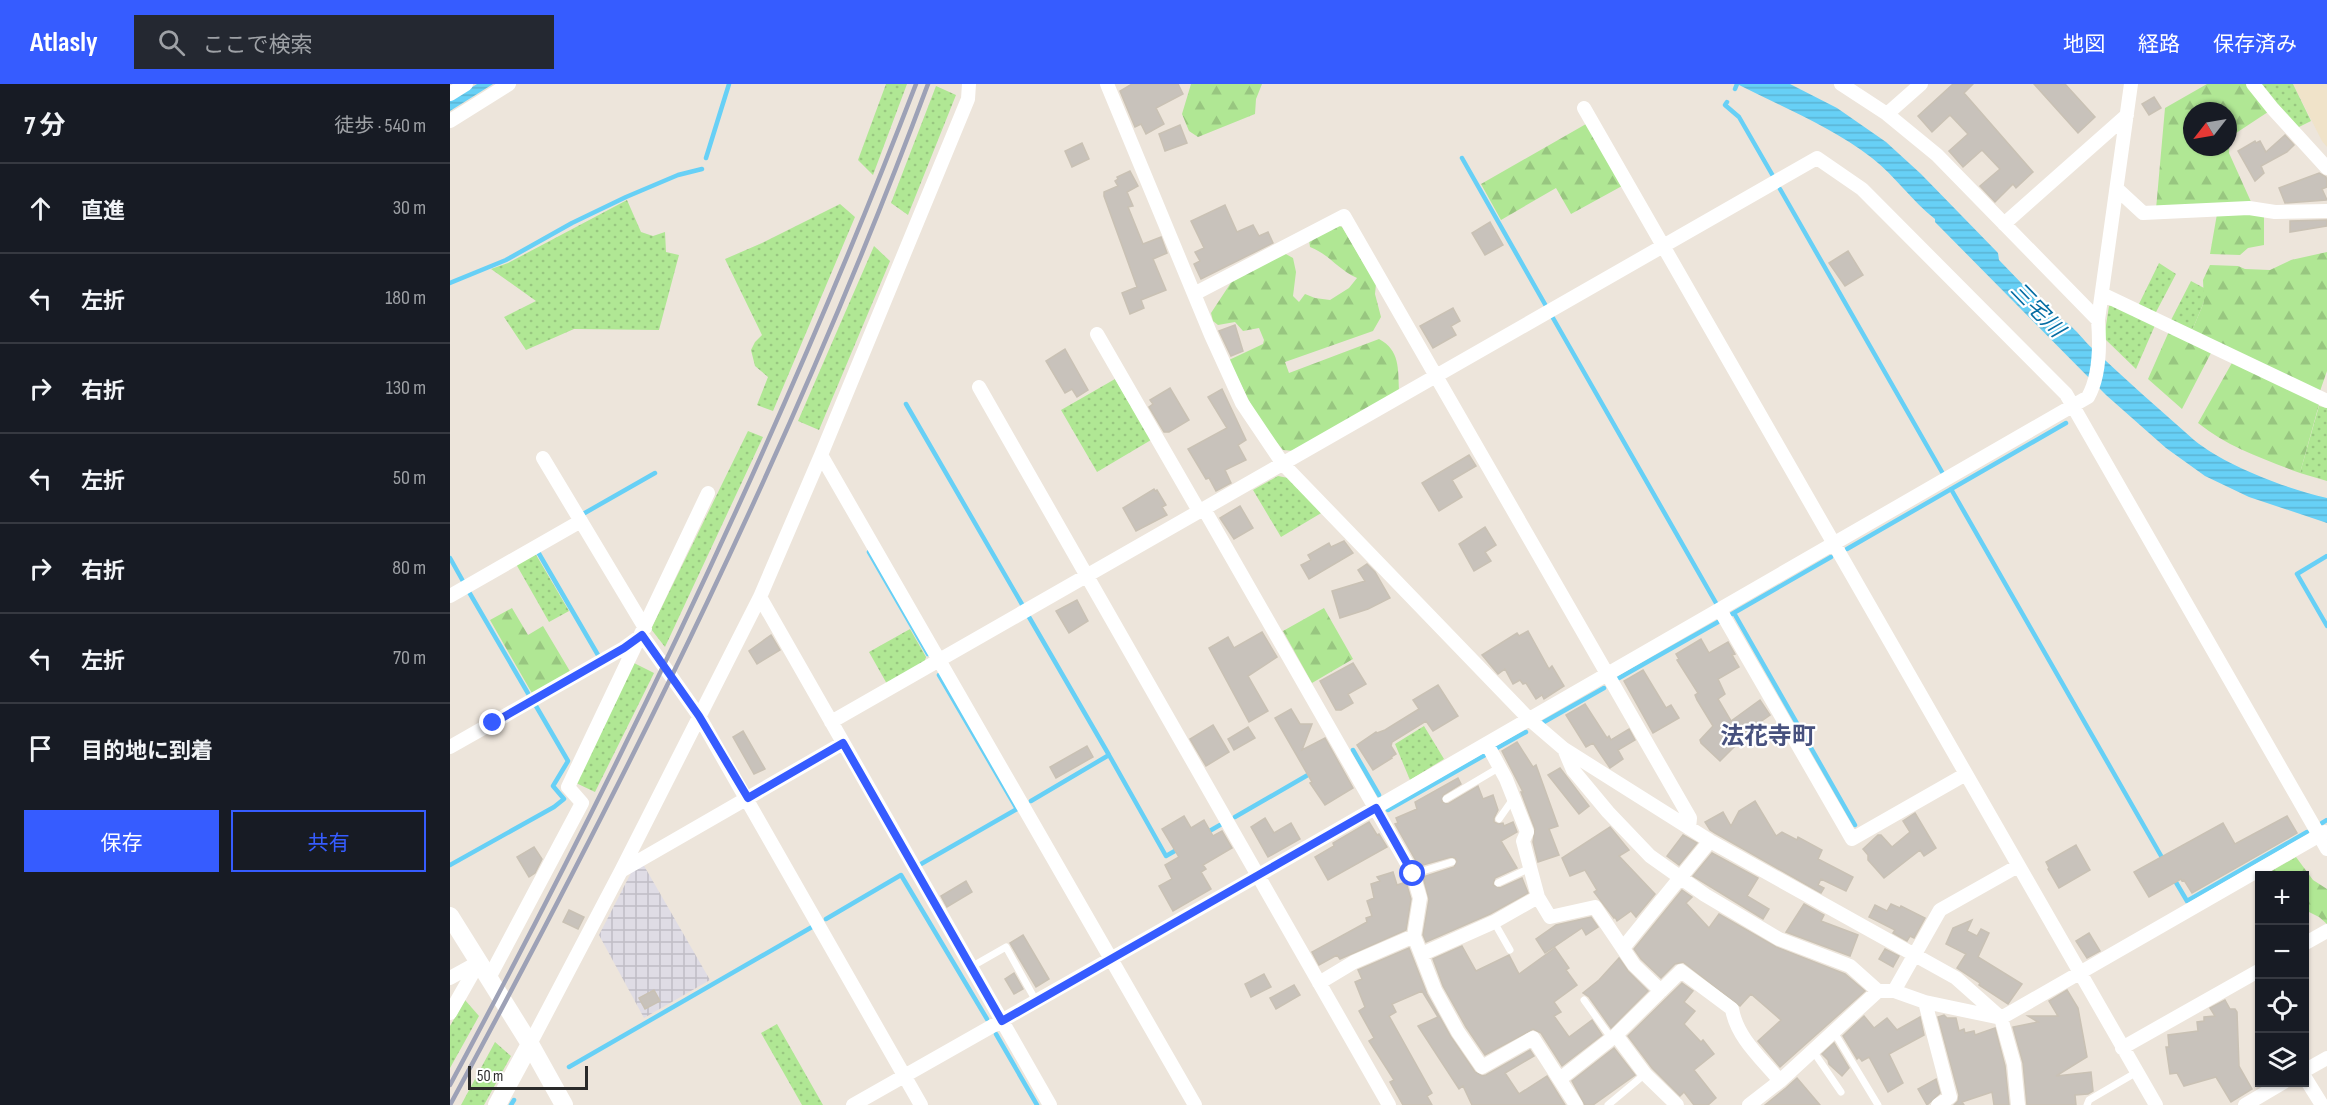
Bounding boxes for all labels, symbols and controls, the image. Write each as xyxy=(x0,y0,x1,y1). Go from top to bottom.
search box xyxy=(134,15,554,69)
text: Atlasly xyxy=(30,26,98,59)
icon: search xyxy=(155,26,188,59)
text: ここで検索 xyxy=(203,32,313,59)
text: 地図 xyxy=(2063,32,2105,57)
text: 経路 xyxy=(2138,32,2180,57)
text: 保存済み xyxy=(2213,32,2297,57)
north arrow xyxy=(2183,102,2237,156)
text: 7 分 xyxy=(24,111,65,142)
text: 徒歩 · 540 m xyxy=(334,114,426,138)
icon: ahead xyxy=(24,192,57,225)
text: 30 m xyxy=(393,196,426,220)
text: 直進 xyxy=(81,198,125,225)
water label: 三宅川 xyxy=(2004,277,2071,345)
icon: left xyxy=(24,282,57,315)
text: 180 m xyxy=(385,286,426,310)
text: 左折 xyxy=(81,288,125,315)
icon: right xyxy=(24,372,57,405)
text: 130 m xyxy=(386,376,426,400)
text: 右折 xyxy=(81,378,125,405)
icon: left xyxy=(24,462,57,495)
text: 50 m xyxy=(393,466,426,490)
text: 左折 xyxy=(81,468,125,495)
icon: right xyxy=(24,552,57,585)
text: 80 m xyxy=(392,556,426,580)
text: 右折 xyxy=(81,558,125,585)
icon: left xyxy=(24,642,57,675)
text: 70 m xyxy=(393,646,426,670)
text: 左折 xyxy=(81,648,125,675)
route end xyxy=(479,709,505,735)
district label: 法花寺町 xyxy=(1720,722,1816,751)
icon: arrive xyxy=(24,732,57,765)
text: 目的地に到着 xyxy=(81,738,213,765)
button: 保存 xyxy=(24,810,219,872)
button: 共有 xyxy=(231,810,426,872)
route start xyxy=(1399,860,1425,886)
map controls xyxy=(2255,871,2309,1087)
button: + xyxy=(2255,871,2309,925)
button: − xyxy=(2255,925,2309,979)
button: locate xyxy=(2255,979,2309,1033)
button: layers xyxy=(2255,1033,2309,1087)
scale bar xyxy=(468,1063,588,1090)
text: 50 m xyxy=(477,1067,503,1086)

